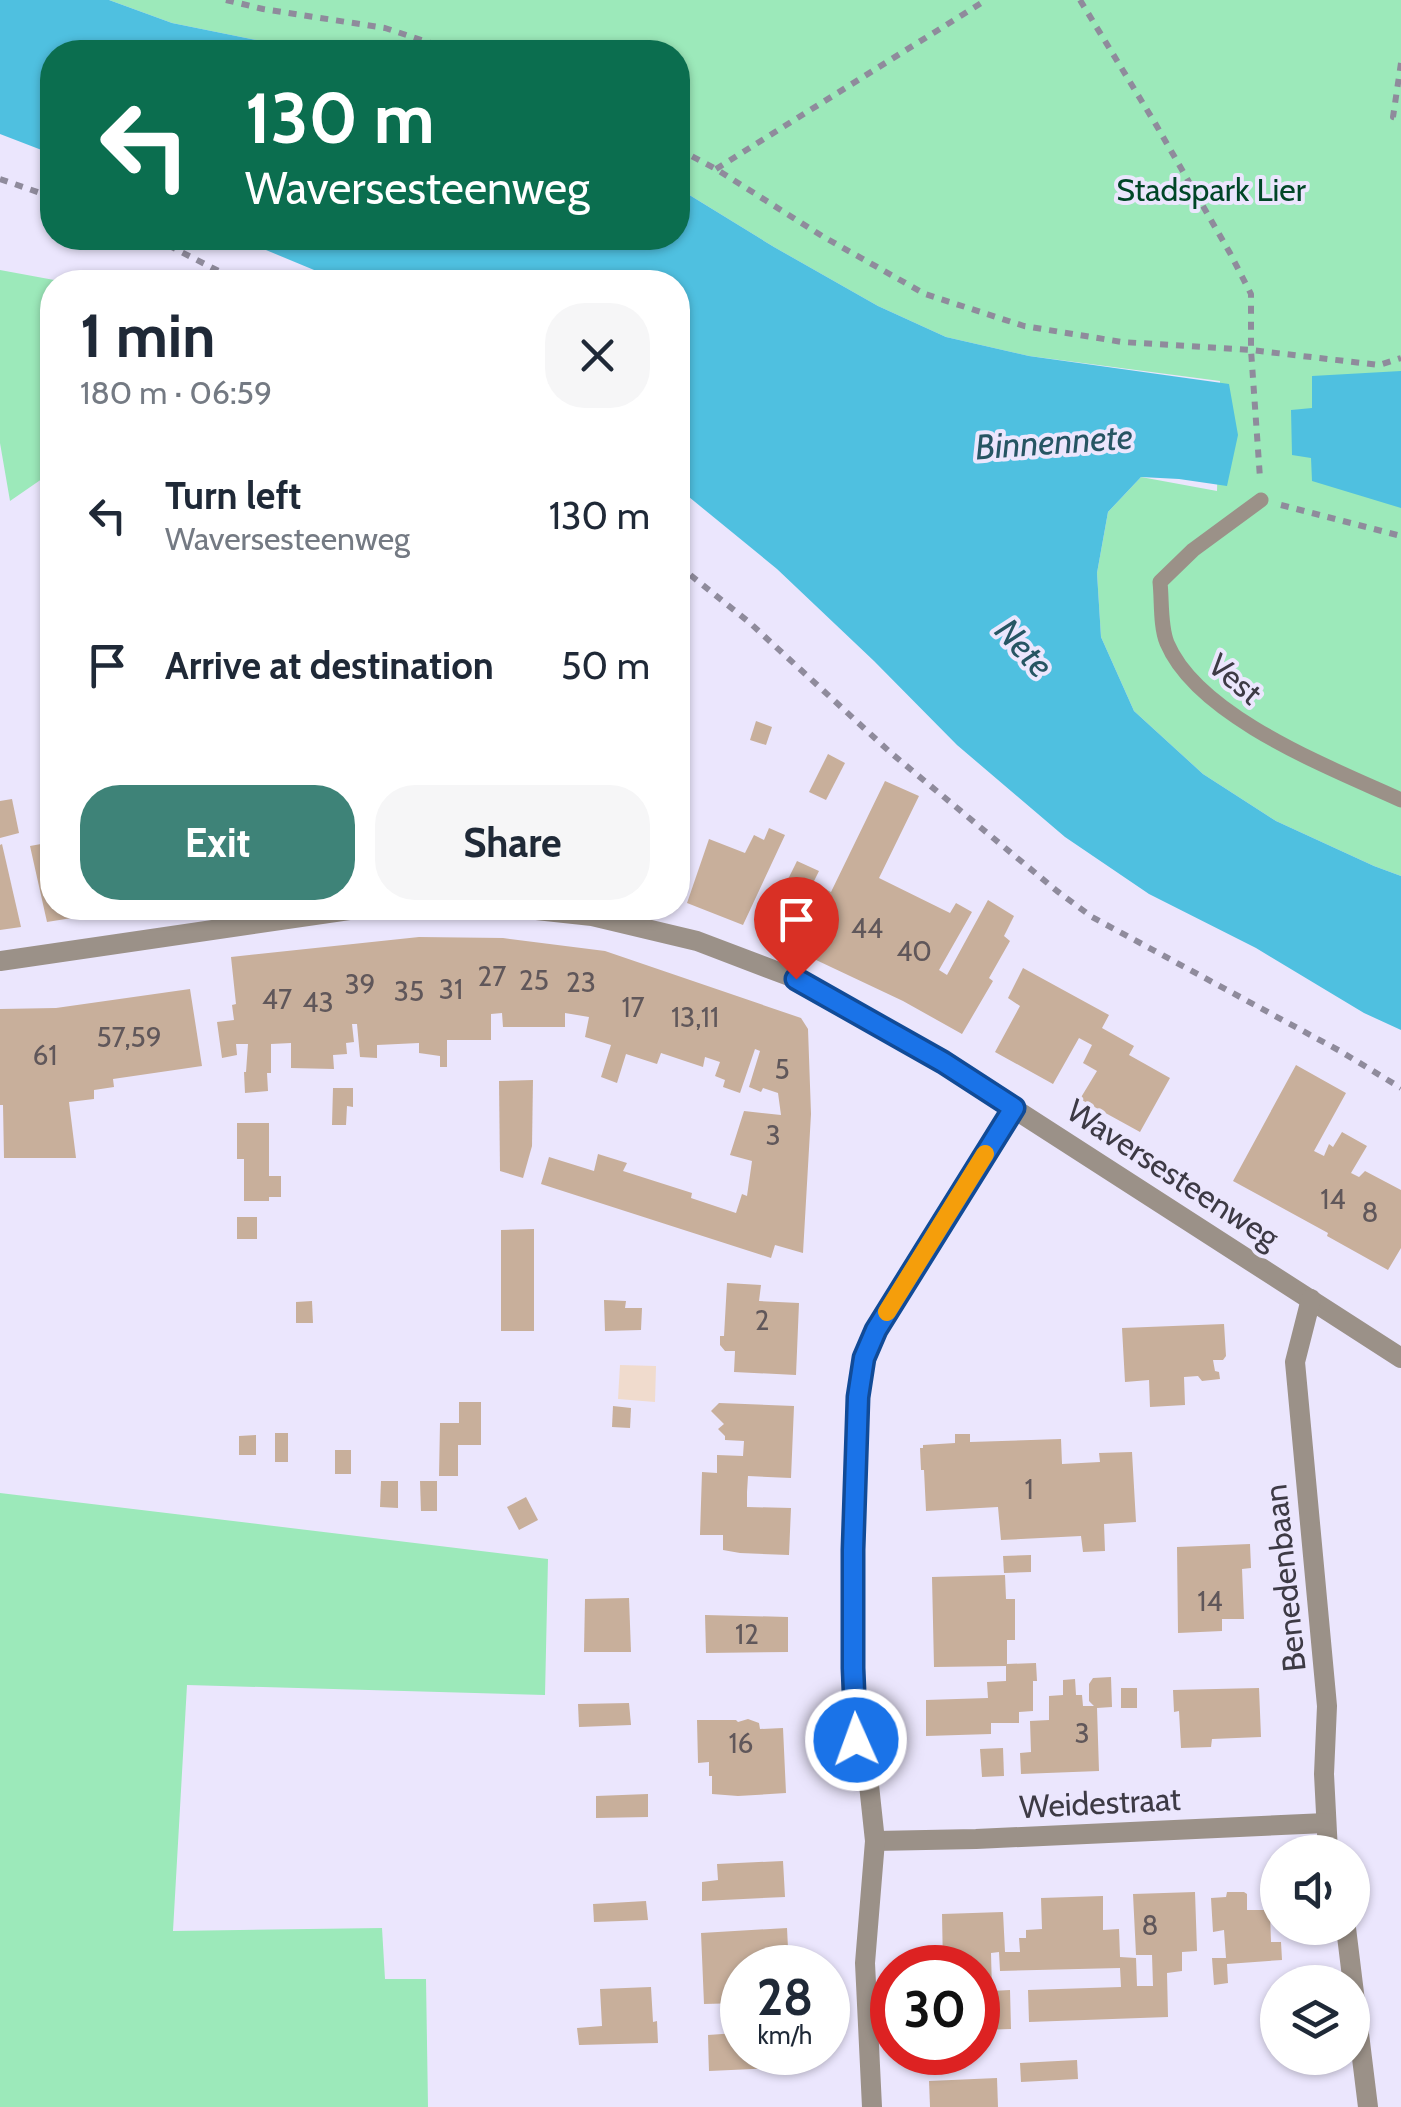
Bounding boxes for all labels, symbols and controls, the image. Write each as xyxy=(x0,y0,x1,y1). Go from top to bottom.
text: 130 m xyxy=(245,75,435,161)
icon: left xyxy=(80,80,210,210)
text: Waversesteenweg xyxy=(245,161,590,215)
park label: Stadspark Lier xyxy=(1116,170,1307,209)
text: 1 min xyxy=(80,299,215,372)
button: close xyxy=(545,303,650,408)
text: 180 m · 06:59 xyxy=(80,373,272,412)
water label: Binnennete xyxy=(974,415,1134,468)
text: Turn left xyxy=(165,472,301,519)
icon: left xyxy=(80,488,135,543)
text: 130 m xyxy=(549,492,650,539)
text: Waversesteenweg xyxy=(165,519,410,558)
water label: Nete xyxy=(986,609,1062,686)
icon: arrive xyxy=(80,638,135,693)
text: Arrive at destination xyxy=(165,642,494,689)
text: 50 m xyxy=(561,642,650,689)
street label: Vest xyxy=(1201,645,1270,712)
button: Exit xyxy=(80,785,355,900)
button: Share xyxy=(375,785,650,900)
pin xyxy=(754,877,839,980)
icon: arrive xyxy=(769,892,824,947)
house number: 44 xyxy=(851,911,883,945)
house number: 40 xyxy=(896,934,932,968)
house number: 27 xyxy=(478,959,506,993)
house number: 25 xyxy=(519,963,549,997)
house number: 23 xyxy=(566,965,596,999)
house number: 39 xyxy=(344,967,376,1001)
house number: 31 xyxy=(439,972,463,1006)
house number: 35 xyxy=(394,974,424,1008)
house number: 47 xyxy=(262,982,292,1016)
house number: 43 xyxy=(302,985,334,1019)
house number: 17 xyxy=(621,990,645,1024)
house number: 13,11 xyxy=(671,1000,719,1034)
house number: 57,59 xyxy=(96,1020,162,1054)
house number: 61 xyxy=(33,1038,57,1072)
house number: 5 xyxy=(774,1052,790,1086)
street label: Waversesteenweg xyxy=(1060,1090,1288,1257)
house number: 3 xyxy=(765,1118,781,1152)
house number: 14 xyxy=(1320,1182,1346,1216)
house number: 8 xyxy=(1362,1195,1378,1229)
house number: 2 xyxy=(755,1303,769,1337)
house number: 1 xyxy=(1024,1472,1034,1506)
street label: Benedenbaan xyxy=(1255,1482,1314,1674)
house number: 14 xyxy=(1197,1584,1223,1618)
house number: 12 xyxy=(735,1617,759,1651)
position arrow xyxy=(804,1688,908,1792)
house number: 3 xyxy=(1074,1716,1090,1750)
house number: 16 xyxy=(728,1726,754,1760)
street label: Weidestraat xyxy=(1018,1779,1182,1826)
map controls xyxy=(1260,1835,1370,2075)
button: sound xyxy=(1260,1835,1370,1945)
house number: 8 xyxy=(1142,1908,1158,1942)
speed limit sign: 30 xyxy=(870,1945,1000,2075)
button: layers xyxy=(1260,1965,1370,2075)
text: 28 xyxy=(757,1967,813,2028)
text: km/h xyxy=(758,2020,812,2050)

